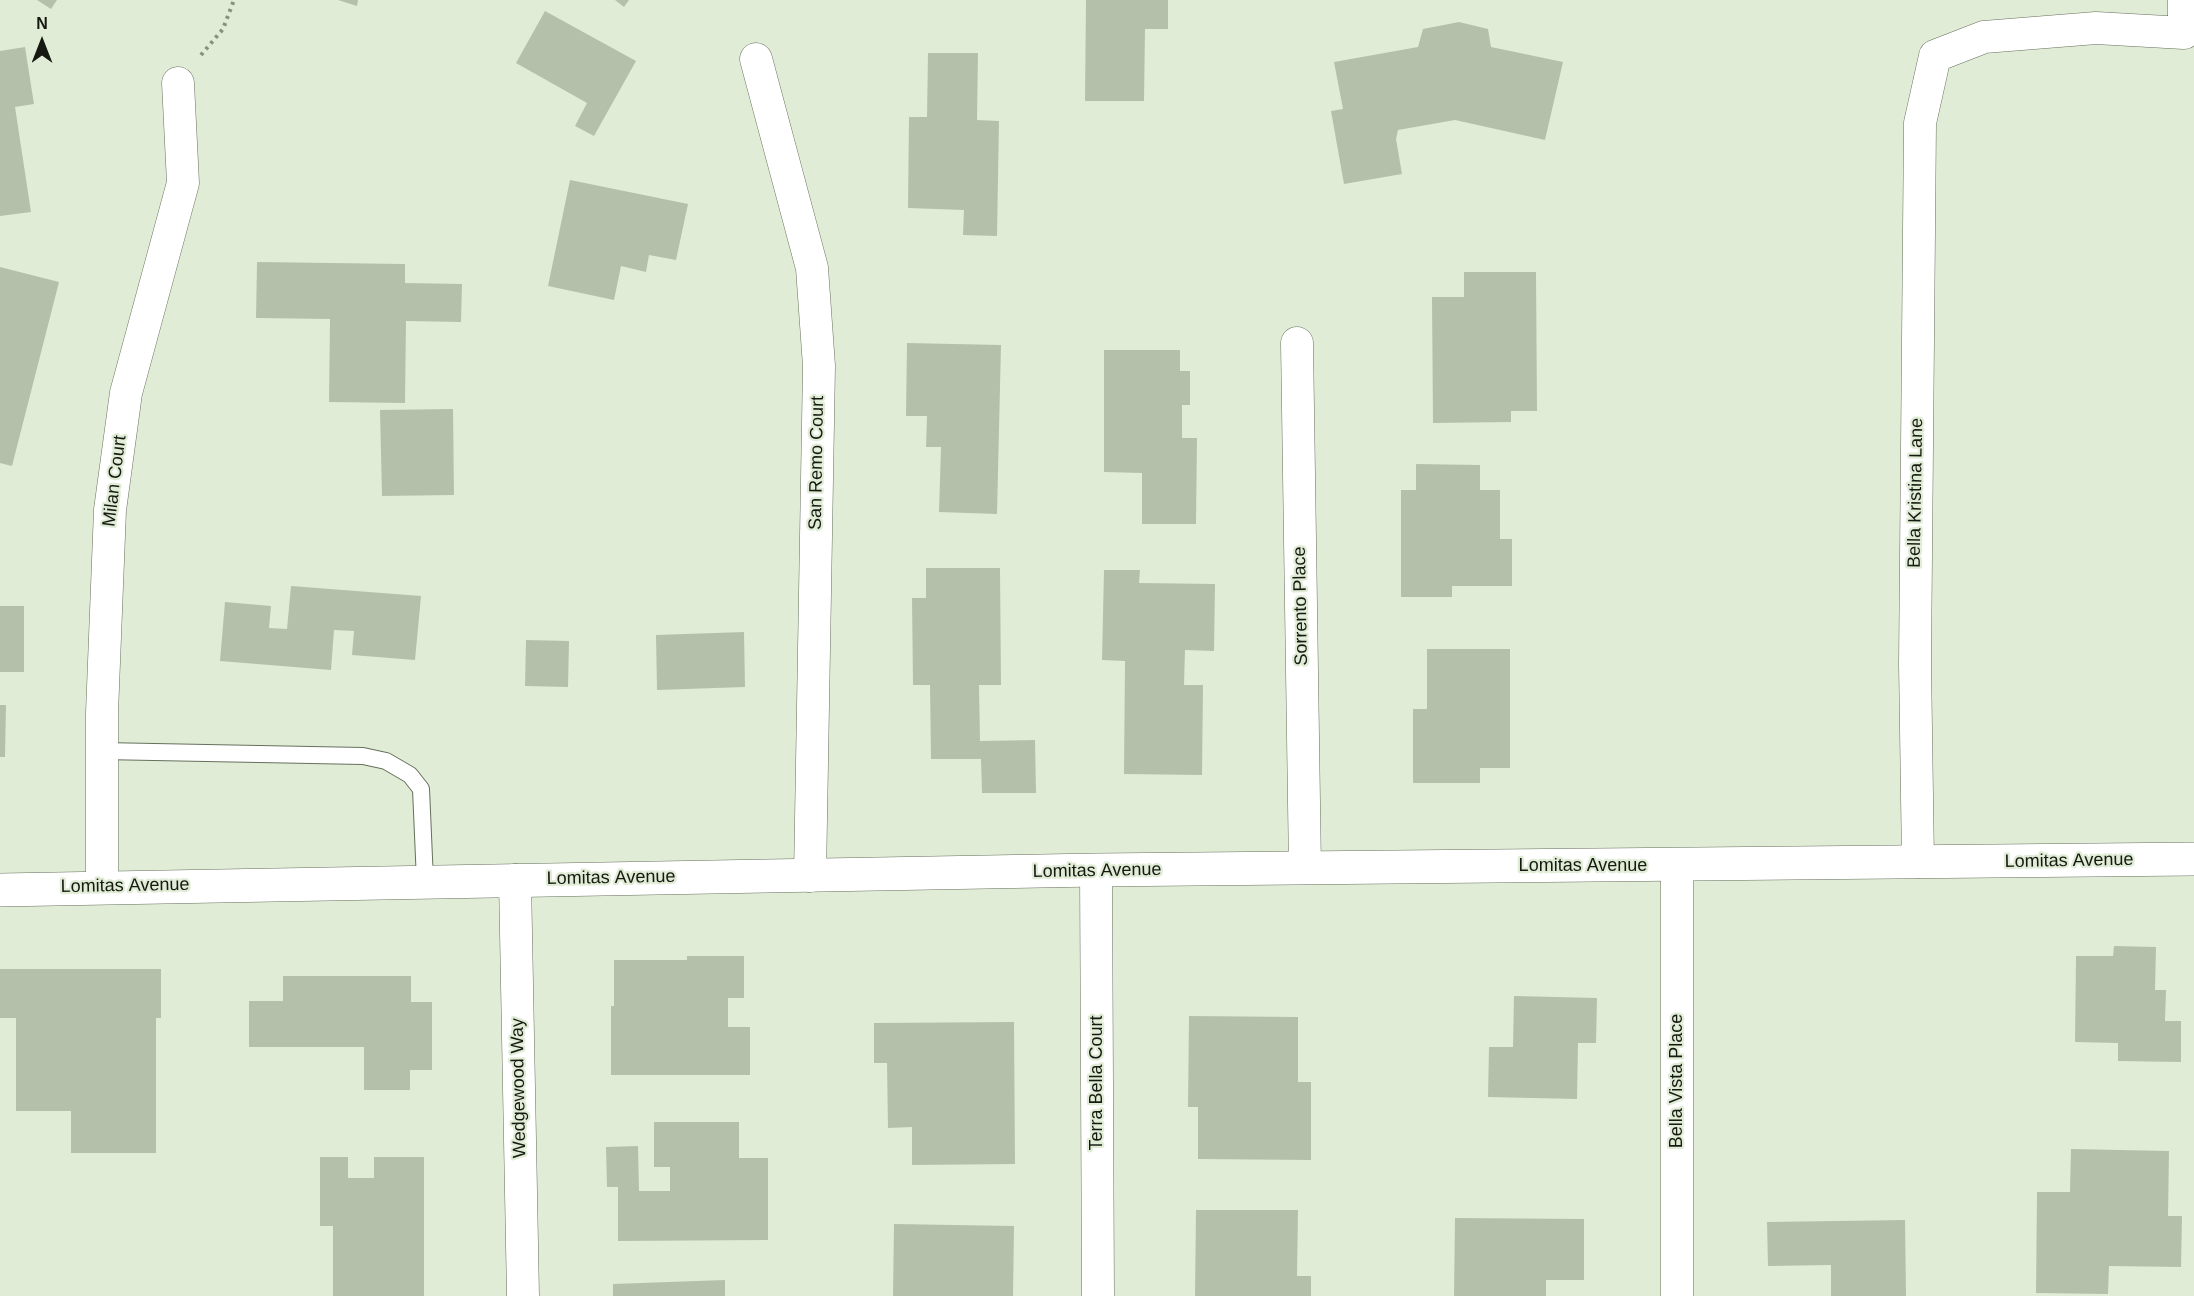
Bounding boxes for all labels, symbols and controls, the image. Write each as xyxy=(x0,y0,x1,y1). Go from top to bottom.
north arrow xyxy=(12,12,72,72)
text: N xyxy=(36,15,48,32)
street label: San Remo Court xyxy=(805,396,829,530)
street label: Bella Kristina Lane xyxy=(1904,418,1928,568)
street label: Milan Court xyxy=(99,434,131,528)
street label: Sorrento Place xyxy=(1289,546,1313,666)
street label: Lomitas Avenue xyxy=(2004,849,2134,873)
street label: Lomitas Avenue xyxy=(1519,855,1647,877)
street label: Lomitas Avenue xyxy=(1032,859,1162,883)
street label: Lomitas Avenue xyxy=(546,866,676,890)
street label: Lomitas Avenue xyxy=(60,874,190,898)
street label: Bella Vista Place xyxy=(1666,1014,1688,1148)
street label: Terra Bella Court xyxy=(1086,1015,1108,1151)
street label: Wedgewood Way xyxy=(507,1018,531,1158)

